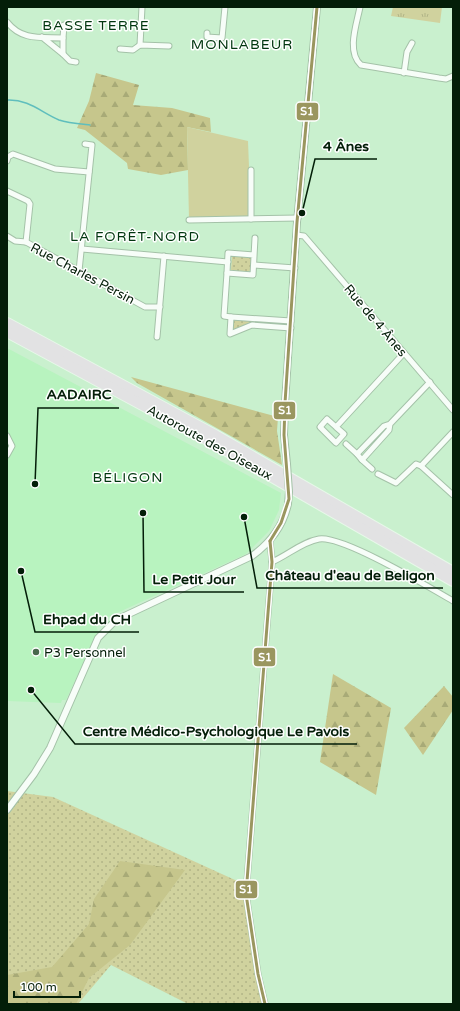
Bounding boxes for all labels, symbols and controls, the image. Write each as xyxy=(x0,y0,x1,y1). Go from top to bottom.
district label: BASSE TERRE xyxy=(42,17,150,34)
district label: MONLABEUR xyxy=(191,36,293,53)
line badge: S1 xyxy=(296,102,319,121)
text: S1 xyxy=(300,105,314,118)
callout: 4 Ânes xyxy=(315,133,377,159)
text: 4 Ânes xyxy=(323,138,369,155)
district label: LA FORÊT-NORD xyxy=(70,228,200,245)
street label: Rue Charles Persin xyxy=(28,240,137,308)
street label: Rue de 4 Ânes xyxy=(340,281,410,360)
callout: AADAIRC xyxy=(38,382,119,408)
text: AADAIRC xyxy=(46,386,112,403)
line badge: S1 xyxy=(273,401,296,420)
street label: Autoroute des Oiseaux xyxy=(144,402,275,484)
text: S1 xyxy=(278,404,292,417)
district label: BÉLIGON xyxy=(93,469,163,486)
callout: Château d'eau de Beligon xyxy=(257,562,443,588)
callout: Le Petit Jour xyxy=(144,566,244,592)
text: Château d'eau de Beligon xyxy=(265,567,435,584)
text: Le Petit Jour xyxy=(152,571,236,588)
callout: Ehpad du CH xyxy=(35,606,139,632)
text: Ehpad du CH xyxy=(43,611,131,628)
place label: P3 Personnel xyxy=(44,645,126,661)
marker: P3 Personnel xyxy=(31,647,41,657)
line badge: S1 xyxy=(253,647,276,667)
text: S1 xyxy=(258,651,272,664)
callout: Centre Médico-Psychologique Le Pavois xyxy=(75,718,357,744)
text: Centre Médico-Psychologique Le Pavois xyxy=(83,723,350,740)
line badge: S1 xyxy=(235,880,258,899)
text: S1 xyxy=(239,883,253,896)
scale bar xyxy=(14,973,80,999)
text: 100 m xyxy=(20,980,57,994)

